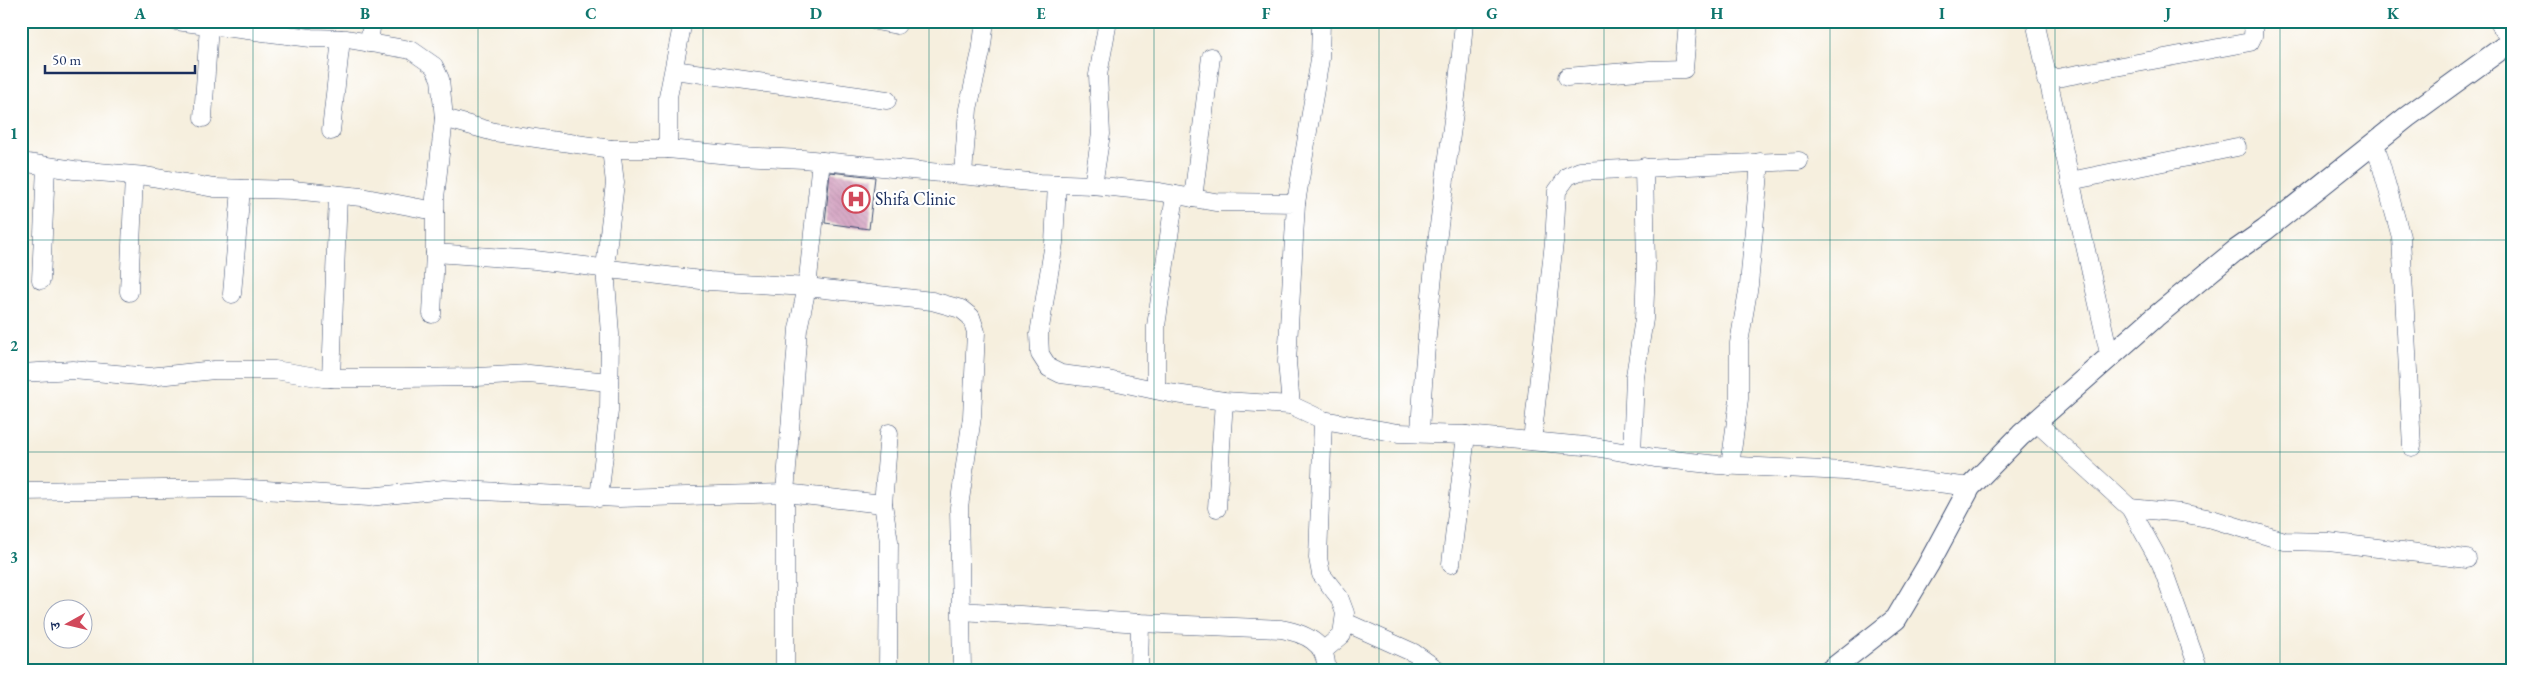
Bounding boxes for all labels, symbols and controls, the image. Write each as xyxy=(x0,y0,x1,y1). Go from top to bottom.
text: A xyxy=(133,3,146,24)
text: B xyxy=(360,3,370,24)
text: C xyxy=(585,3,597,24)
text: D xyxy=(810,3,822,24)
text: E xyxy=(1036,3,1046,24)
text: F xyxy=(1262,3,1271,24)
text: G xyxy=(1486,3,1498,24)
text: H xyxy=(1711,3,1724,24)
text: I xyxy=(1939,3,1945,24)
text: J xyxy=(2163,3,2171,24)
text: K xyxy=(2387,3,2400,24)
scale bar xyxy=(45,42,195,74)
text: 50 m xyxy=(52,50,81,69)
text: 1 xyxy=(10,123,18,144)
hospital icon: Shifa Clinic xyxy=(841,184,871,214)
place label: Shifa Clinic xyxy=(875,187,956,210)
text: 2 xyxy=(10,335,19,356)
text: 3 xyxy=(10,547,18,568)
north arrow xyxy=(42,598,92,648)
text: उ xyxy=(46,620,65,632)

